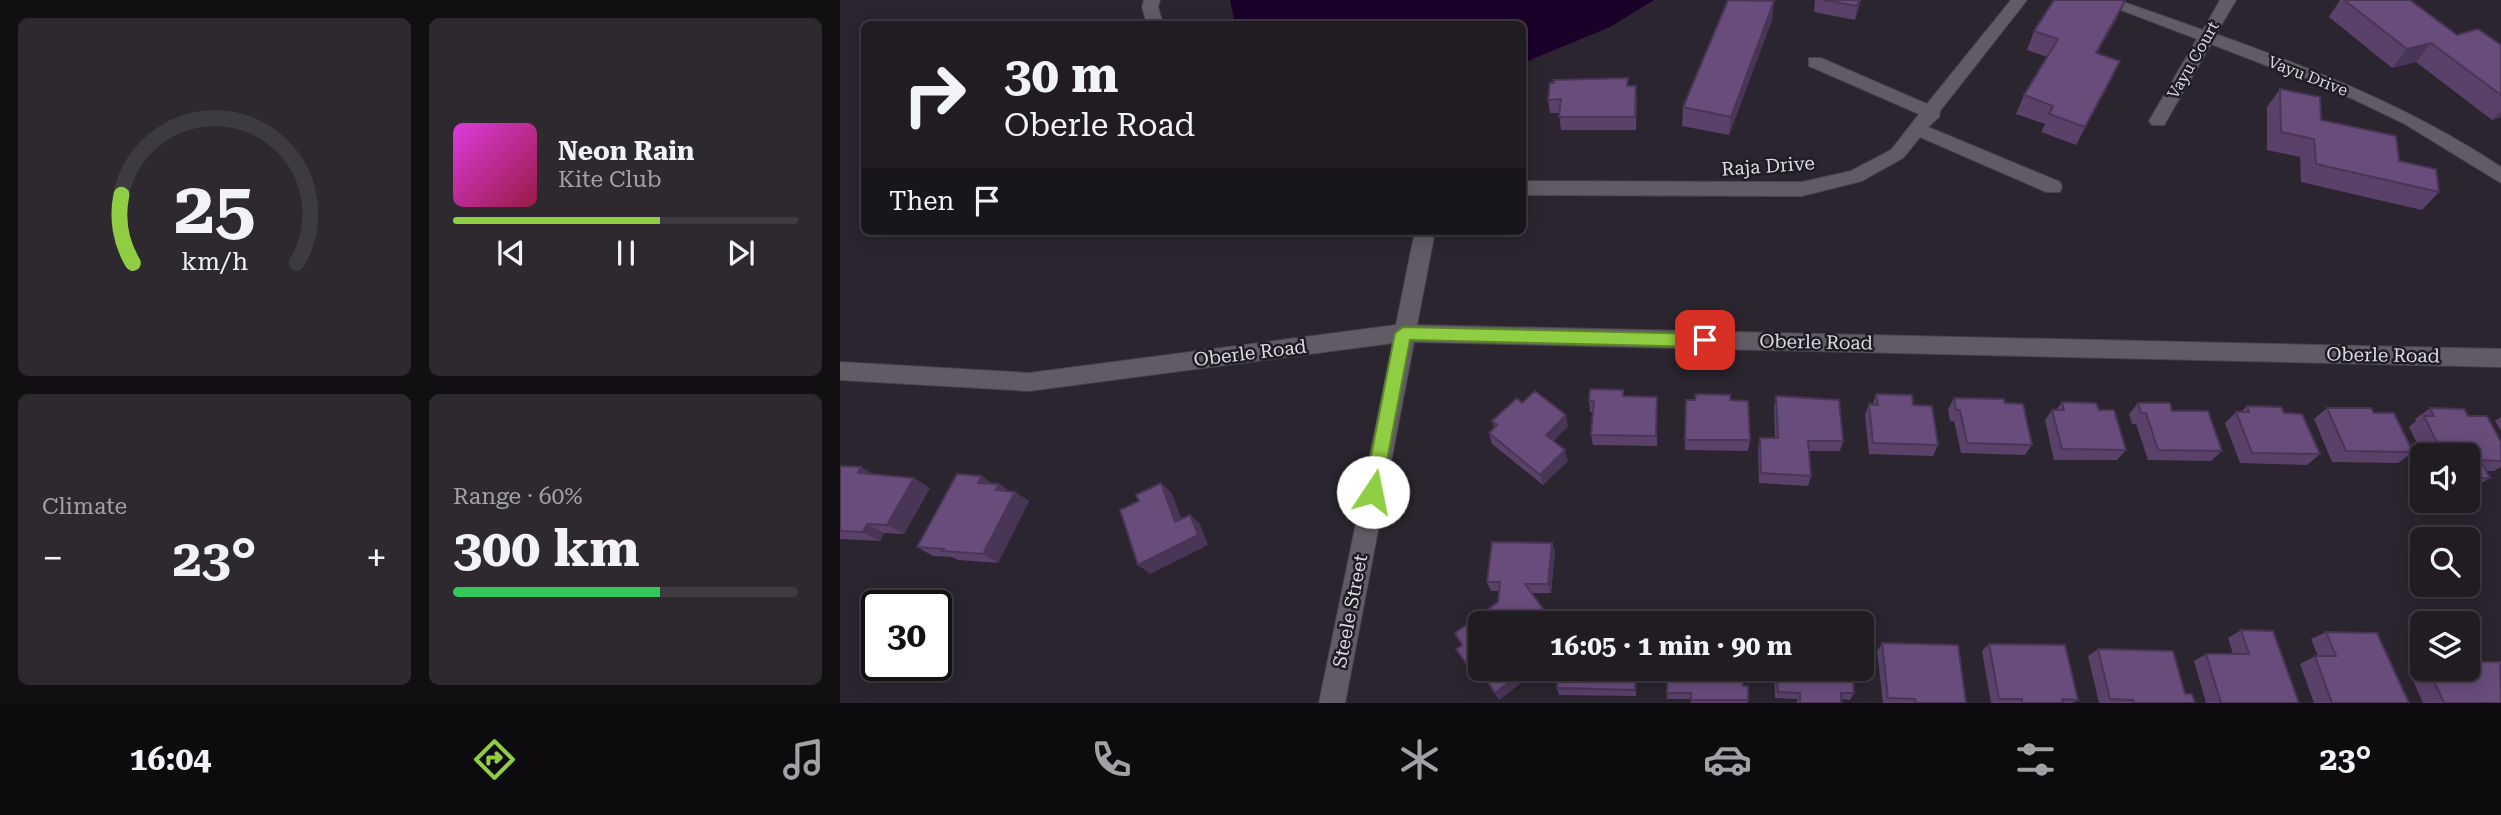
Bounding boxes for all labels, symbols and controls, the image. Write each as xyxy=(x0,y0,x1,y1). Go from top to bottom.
street label: Vayu Court xyxy=(2163,18,2223,102)
text: 30 m xyxy=(1004,47,1119,104)
icon: right xyxy=(889,49,980,140)
street label: Vayu Drive xyxy=(2265,52,2351,100)
text: Oberle Road xyxy=(1004,106,1195,144)
text: Neon Rain xyxy=(558,136,694,166)
street label: Raja Drive xyxy=(1721,151,1815,181)
text: Kite Club xyxy=(558,166,662,193)
text: 25 xyxy=(174,167,255,252)
icon: arrive xyxy=(968,182,1006,220)
text: Then xyxy=(889,186,954,216)
icon: previous xyxy=(492,234,530,272)
icon: pause xyxy=(607,234,645,272)
icon: next xyxy=(722,234,760,272)
text: km/h xyxy=(181,247,248,276)
pin xyxy=(1675,310,1735,370)
icon: arrive xyxy=(1686,321,1724,359)
street label: Oberle Road xyxy=(1759,330,1873,354)
street label: Oberle Road xyxy=(1192,335,1308,371)
street label: Oberle Road xyxy=(2326,343,2440,367)
map controls xyxy=(2410,443,2480,681)
button: sound xyxy=(2410,443,2480,513)
position arrow xyxy=(1336,455,1410,529)
text: Range · 60% xyxy=(453,483,582,510)
text: Climate xyxy=(42,493,127,520)
text: 300 km xyxy=(453,518,640,579)
button: search xyxy=(2410,527,2480,597)
text: 23° xyxy=(172,528,257,589)
text: − xyxy=(42,536,63,580)
text: + xyxy=(366,536,387,580)
street label: Steele Street xyxy=(1328,552,1372,670)
speed limit sign: 30 xyxy=(861,590,952,681)
button: layers xyxy=(2410,611,2480,681)
text: 16:05 · 1 min · 90 m xyxy=(1550,631,1792,661)
icon: directions xyxy=(470,735,519,784)
icon: music xyxy=(779,735,828,784)
icon: phone xyxy=(1087,735,1136,784)
icon: climate xyxy=(1395,735,1444,784)
icon: car xyxy=(1703,735,1752,784)
icon: filters xyxy=(2011,735,2060,784)
text: 16:04 xyxy=(130,740,211,778)
text: 23° xyxy=(2320,740,2371,778)

